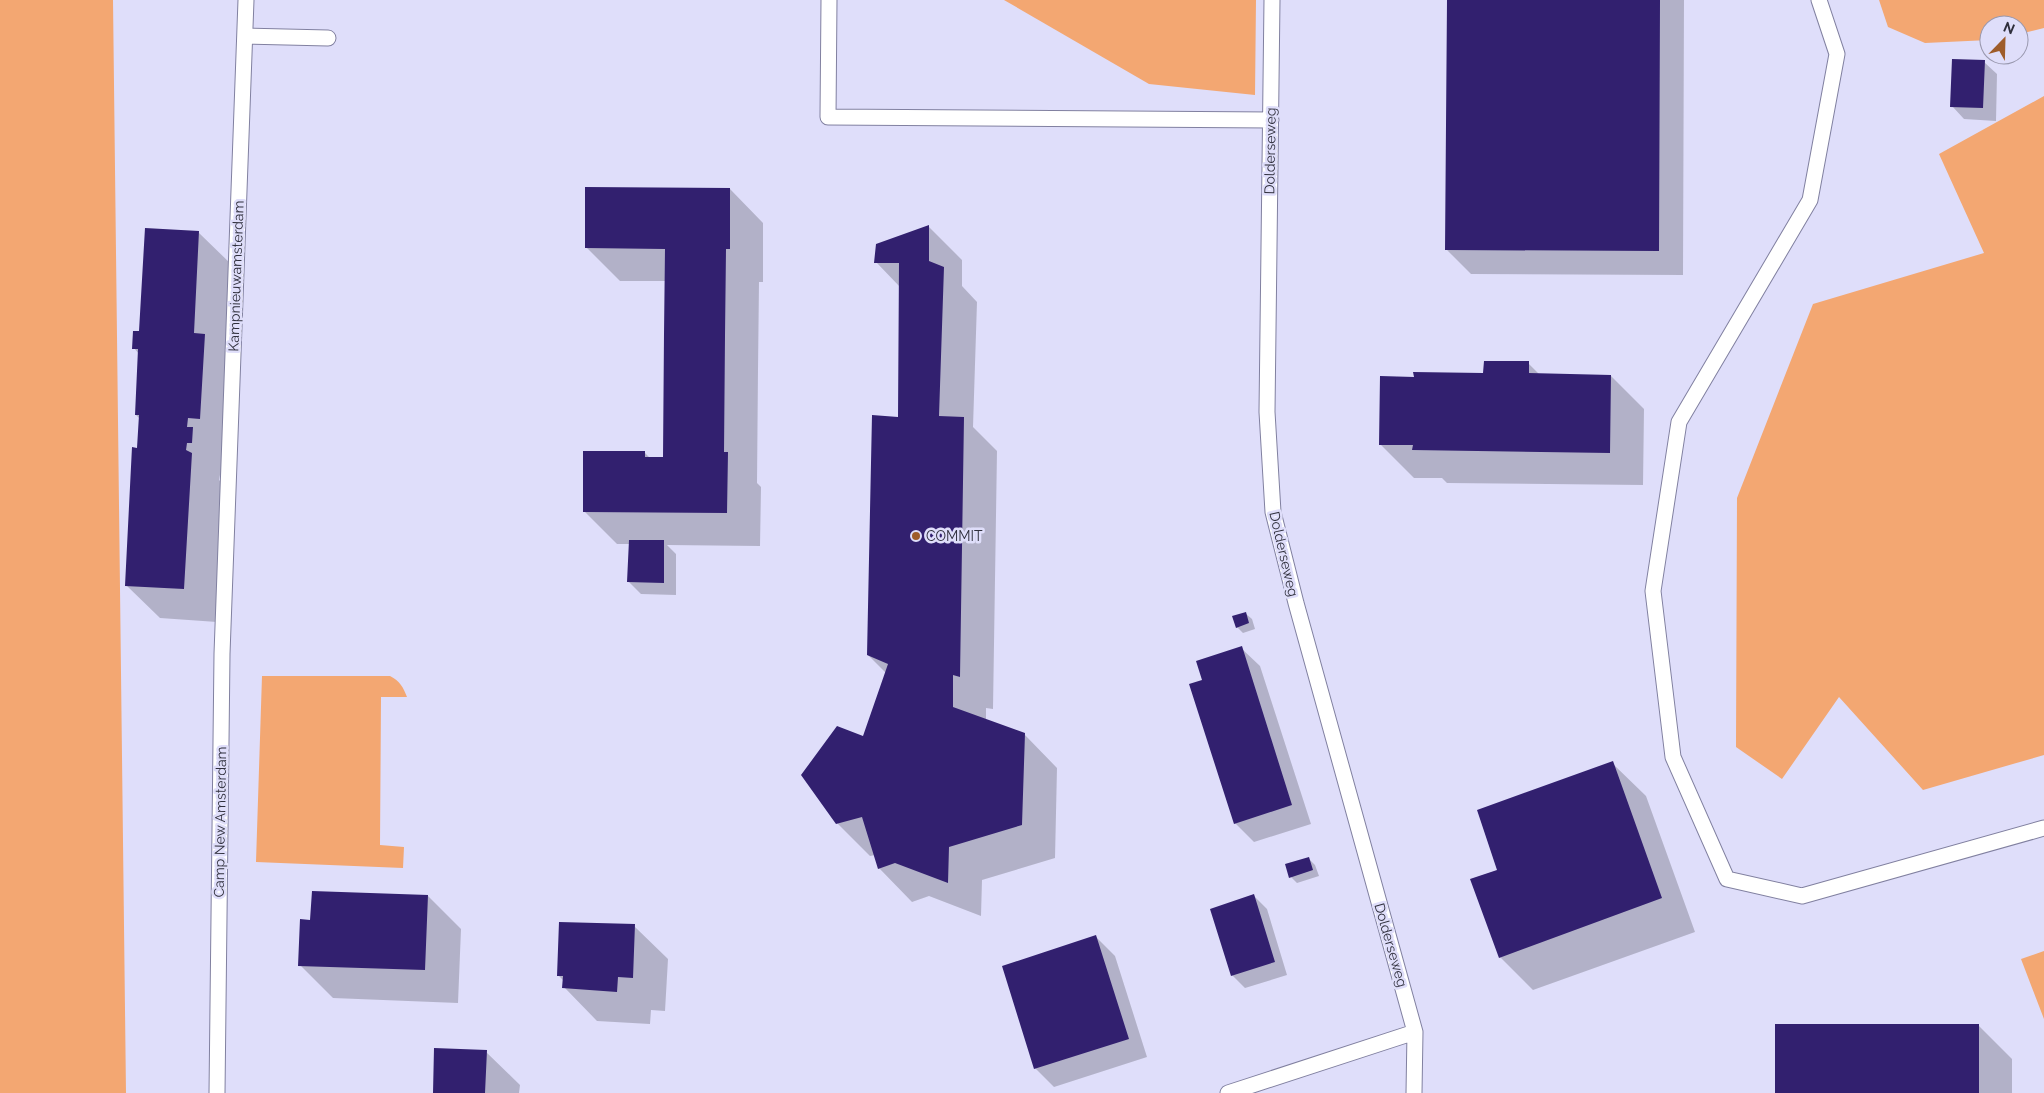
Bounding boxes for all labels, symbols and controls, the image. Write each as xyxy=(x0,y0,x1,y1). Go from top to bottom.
north arrow xyxy=(1979,15,2029,65)
text: N xyxy=(2001,19,2017,37)
street label: Dolderseweg xyxy=(1261,107,1279,195)
street label: Kampnieuwamsterdam xyxy=(225,200,247,352)
street label: Dolderseweg xyxy=(1266,510,1302,598)
place label: COMMIT xyxy=(926,528,983,544)
marker: COMMIT xyxy=(910,530,922,542)
street label: Camp New Amsterdam xyxy=(211,746,229,898)
street label: Dolderseweg xyxy=(1371,901,1411,989)

